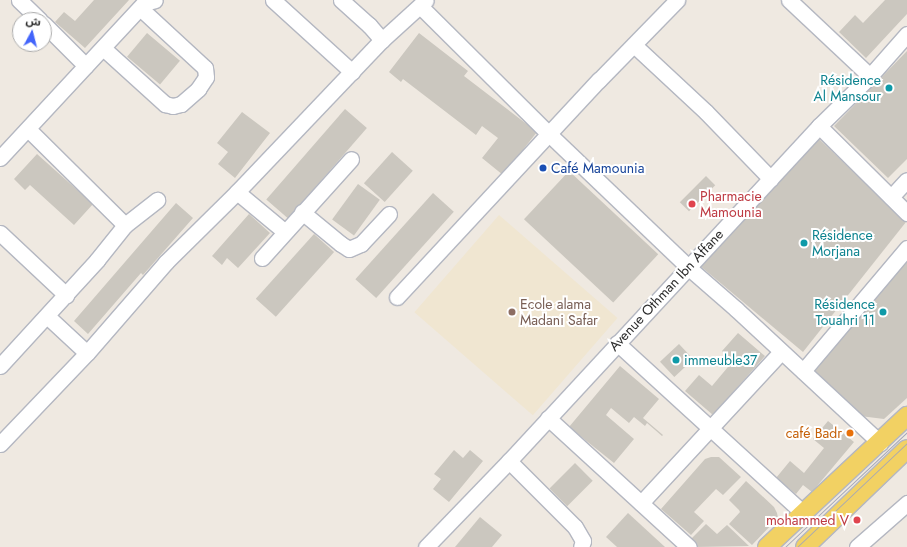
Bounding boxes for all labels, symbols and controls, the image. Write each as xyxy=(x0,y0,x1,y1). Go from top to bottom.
north arrow xyxy=(12,12,52,52)
text: ش xyxy=(25,12,42,30)
place label: Résidence Al Mansour xyxy=(813,72,881,104)
marker: Résidence Al Mansour xyxy=(884,83,894,93)
place label: Café Mamounia xyxy=(551,160,644,176)
marker: Café Mamounia xyxy=(538,163,548,173)
place label: Pharmacie Mamounia xyxy=(700,188,762,220)
marker: Pharmacie Mamounia xyxy=(687,199,697,209)
street label: Avenue Othman Ibn Affane xyxy=(605,226,727,354)
place label: Résidence Morjana xyxy=(812,227,873,260)
marker: Résidence Morjana xyxy=(799,238,809,248)
place label: Ecole alama Madani Safar xyxy=(520,296,598,328)
place label: Résidence Touahri 11 xyxy=(814,296,875,328)
marker: Ecole alama Madani Safar xyxy=(507,307,517,317)
marker: Résidence Touahri 11 xyxy=(878,307,888,317)
place label: immeuble37 xyxy=(684,352,757,368)
marker: immeuble37 xyxy=(671,355,681,365)
place label: café Badr xyxy=(786,425,842,441)
marker: café Badr xyxy=(845,428,855,438)
place label: mohammed V xyxy=(766,512,849,528)
marker: mohammed V xyxy=(852,515,862,525)

